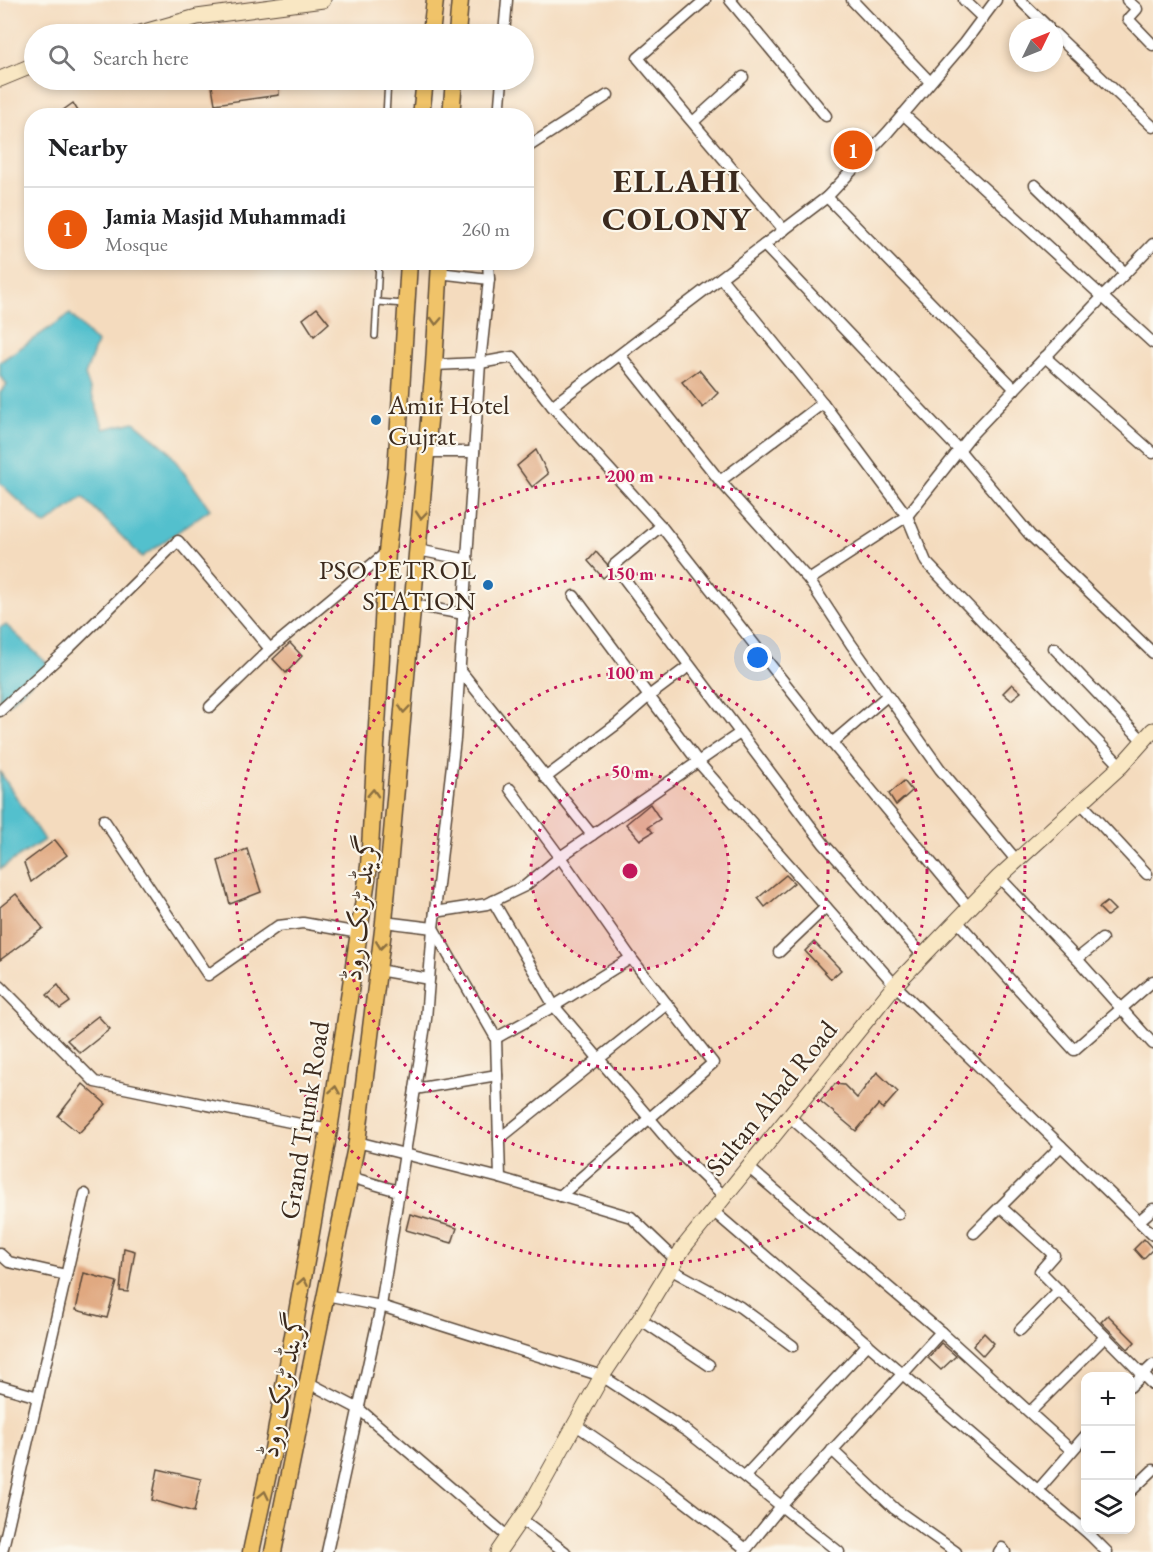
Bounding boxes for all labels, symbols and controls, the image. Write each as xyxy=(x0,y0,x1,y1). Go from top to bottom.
north arrow xyxy=(1009,18,1063,72)
search box xyxy=(24,24,534,90)
icon: search xyxy=(45,41,78,74)
text: Search here xyxy=(93,43,188,72)
pin: 1 xyxy=(834,128,872,172)
text: Nearby xyxy=(48,130,128,164)
district label: ELLAHI COLONY xyxy=(602,159,752,240)
text: Jamia Masjid Muhammadi xyxy=(105,202,346,231)
text: 1 xyxy=(62,216,73,242)
text: 260 m xyxy=(462,216,510,242)
text: Mosque xyxy=(105,231,168,257)
one-way arrow xyxy=(430,316,443,325)
place label: Amir Hotel Gujrat xyxy=(387,387,509,453)
marker: Amir Hotel Gujrat xyxy=(369,413,383,427)
text: 200 m xyxy=(606,464,654,487)
one-way arrow xyxy=(415,511,428,520)
place label: PSO PETROL STATION xyxy=(319,552,477,618)
text: 150 m xyxy=(606,562,654,585)
marker: PSO PETROL STATION xyxy=(481,578,495,592)
your location xyxy=(743,643,772,672)
text: 100 m xyxy=(606,661,654,684)
one-way arrow xyxy=(397,705,410,714)
text: 50 m xyxy=(611,760,649,783)
one-way arrow xyxy=(367,788,380,797)
street label: گرینڈ ٹرنک روڈ xyxy=(334,833,384,983)
centre of rings xyxy=(620,861,640,881)
one-way arrow xyxy=(376,941,388,950)
street label: Sultan Abad Road xyxy=(697,1013,845,1183)
street label: Grand Trunk Road xyxy=(271,1018,337,1222)
one-way arrow xyxy=(329,1086,341,1095)
one-way arrow xyxy=(296,1278,308,1287)
street label: گرینڈ ٹرنک روڈ xyxy=(251,1309,313,1461)
map controls xyxy=(1081,1372,1135,1534)
button: + xyxy=(1081,1372,1135,1426)
button: − xyxy=(1081,1426,1135,1480)
button: layers xyxy=(1081,1480,1135,1534)
one-way arrow xyxy=(256,1490,269,1500)

